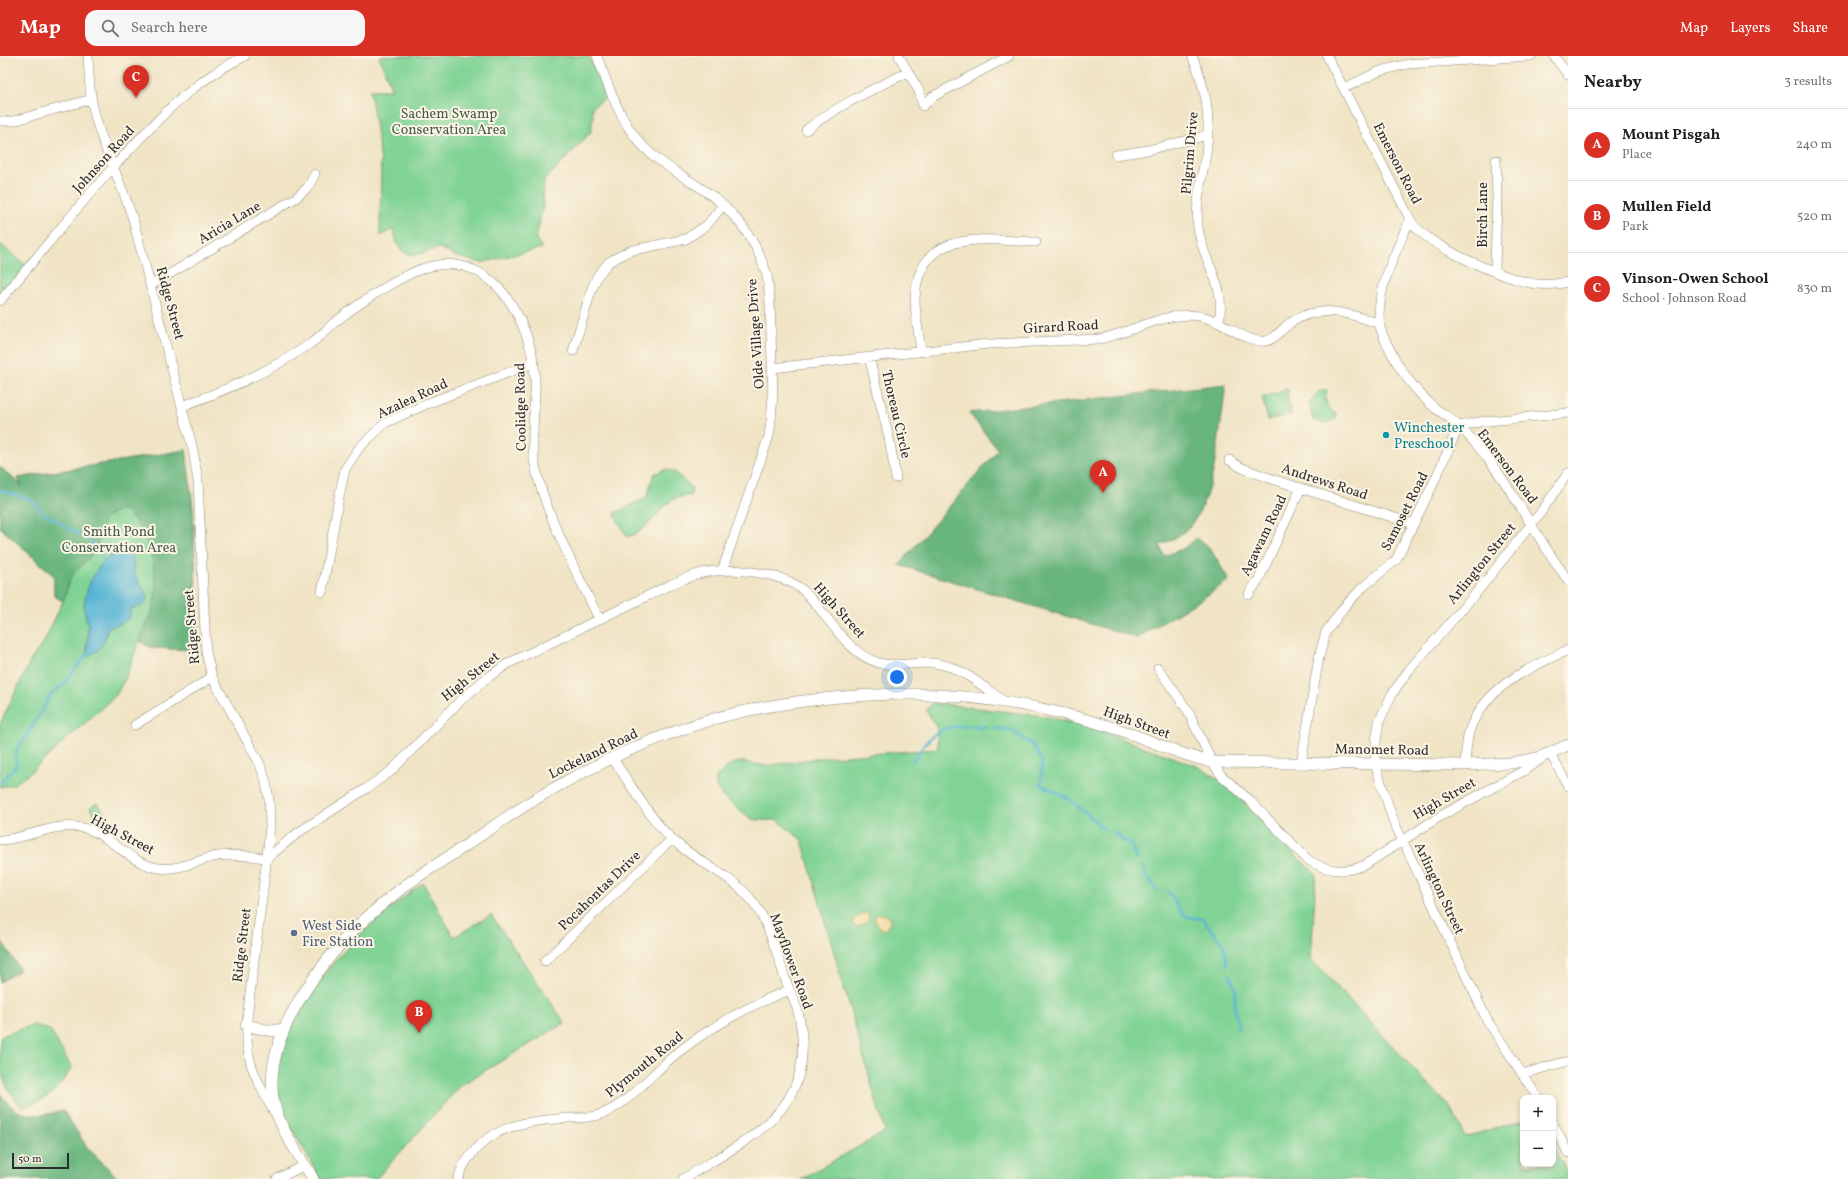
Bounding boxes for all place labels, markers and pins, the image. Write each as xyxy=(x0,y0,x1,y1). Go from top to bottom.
pin: C xyxy=(123,65,149,98)
place label: Winchester Preschool xyxy=(1394,419,1464,454)
marker: Winchester Preschool xyxy=(1381,430,1391,440)
pin: A xyxy=(1090,460,1116,493)
place label: West Side Fire Station xyxy=(302,917,373,952)
marker: West Side Fire Station xyxy=(289,928,299,938)
pin: B xyxy=(406,1000,432,1033)

